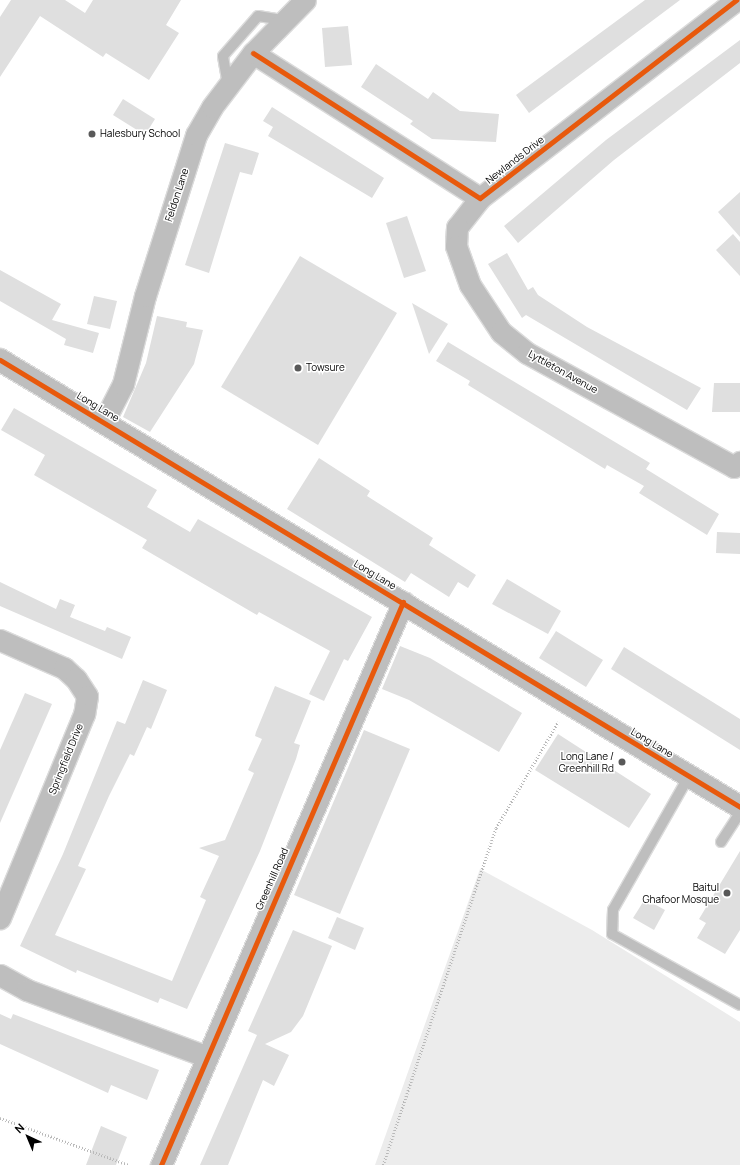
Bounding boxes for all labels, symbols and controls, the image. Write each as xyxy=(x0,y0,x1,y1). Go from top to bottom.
place label: Halesbury School xyxy=(100,128,180,140)
marker: Halesbury School xyxy=(87,129,97,139)
street label: Newlands Drive xyxy=(484,134,546,186)
street label: Feldon Lane xyxy=(163,167,191,223)
street label: Lyttleton Avenue xyxy=(526,348,600,396)
place label: Towsure xyxy=(306,362,345,374)
marker: Towsure xyxy=(293,363,303,373)
street label: Long Lane xyxy=(75,390,121,424)
street label: Long Lane xyxy=(352,558,398,592)
street label: Springfield Drive xyxy=(46,722,86,796)
street label: Long Lane xyxy=(629,726,675,760)
place label: Long Lane / Greenhill Rd xyxy=(559,750,614,774)
marker: Long Lane / Greenhill Rd xyxy=(617,757,627,767)
street label: Greenhill Road xyxy=(253,846,291,912)
place label: Baitul Ghafoor Mosque xyxy=(642,881,719,904)
marker: Baitul Ghafoor Mosque xyxy=(722,888,732,898)
north arrow xyxy=(8,1117,48,1157)
text: N xyxy=(11,1120,27,1136)

